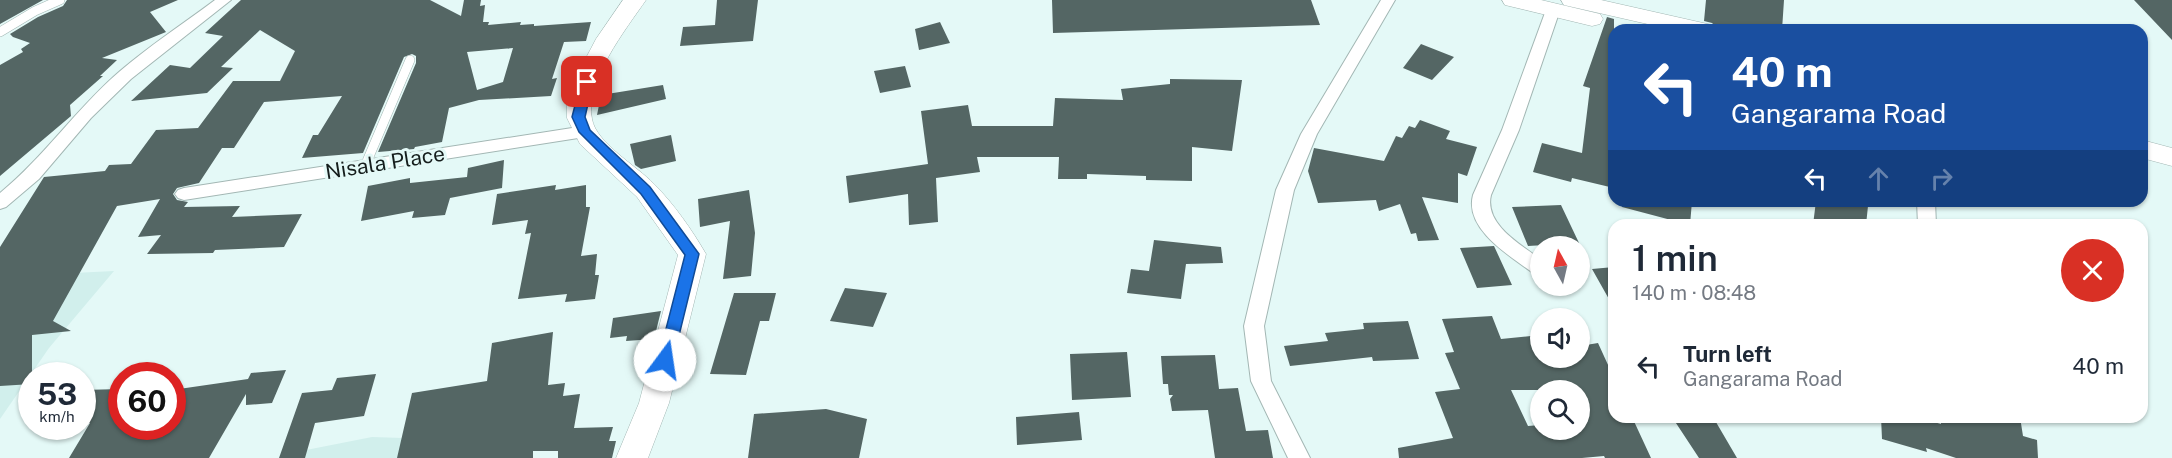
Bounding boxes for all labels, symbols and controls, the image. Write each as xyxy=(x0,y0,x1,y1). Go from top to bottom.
text: 40 m xyxy=(1731,47,1833,96)
icon: left xyxy=(1632,48,1710,126)
pin xyxy=(561,56,612,107)
icon: arrive xyxy=(570,65,603,98)
text: Gangarama Road xyxy=(1731,97,1946,129)
street label: Nisala Place xyxy=(323,141,447,184)
icon: left xyxy=(1799,162,1832,195)
icon: ahead xyxy=(1862,162,1895,195)
icon: right xyxy=(1925,162,1958,195)
north arrow xyxy=(1530,236,1590,296)
map controls xyxy=(1530,236,1590,440)
text: 1 min xyxy=(1632,237,1718,279)
button: close xyxy=(2061,239,2124,302)
text: 140 m · 08:48 xyxy=(1632,281,1756,305)
button: sound xyxy=(1530,308,1590,368)
position arrow xyxy=(633,328,697,392)
text: Turn left xyxy=(1683,341,1772,367)
icon: left xyxy=(1632,350,1665,383)
text: 40 m xyxy=(2072,353,2124,379)
speed limit sign: 60 xyxy=(108,362,186,440)
text: Gangarama Road xyxy=(1683,367,1843,391)
text: 53 xyxy=(37,376,77,412)
button: search xyxy=(1530,380,1590,440)
text: km/h xyxy=(39,408,75,425)

